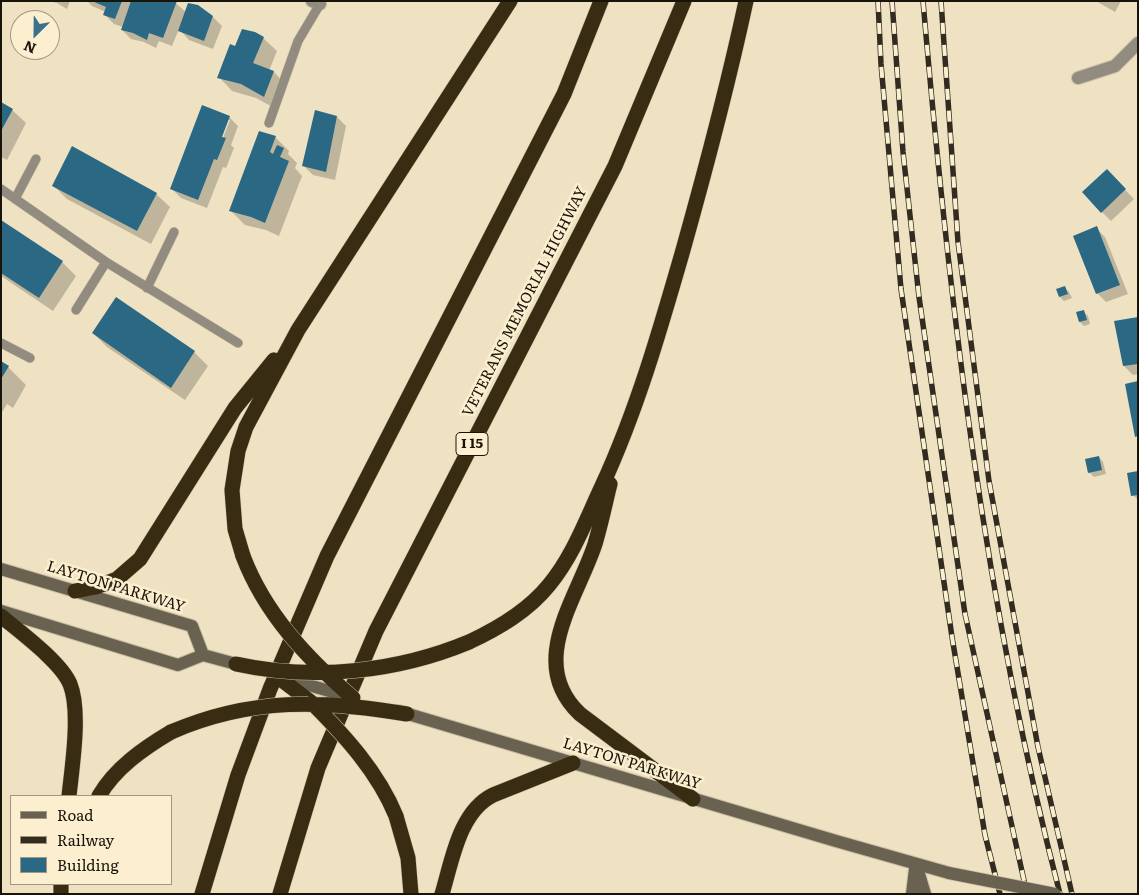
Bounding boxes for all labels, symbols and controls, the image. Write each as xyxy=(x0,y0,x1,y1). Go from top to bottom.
north arrow xyxy=(10,10,60,60)
text: N xyxy=(20,36,39,59)
street label: VETERANS MEMORIAL HIGHWAY xyxy=(459,184,591,420)
road number: I 15 xyxy=(456,432,488,456)
street label: LAYTON PARKWAY xyxy=(45,557,187,617)
street label: LAYTON PARKWAY xyxy=(561,734,703,794)
legend xyxy=(10,795,172,885)
text: Road xyxy=(57,803,93,826)
text: Railway xyxy=(57,828,114,851)
text: Building xyxy=(57,853,119,876)

